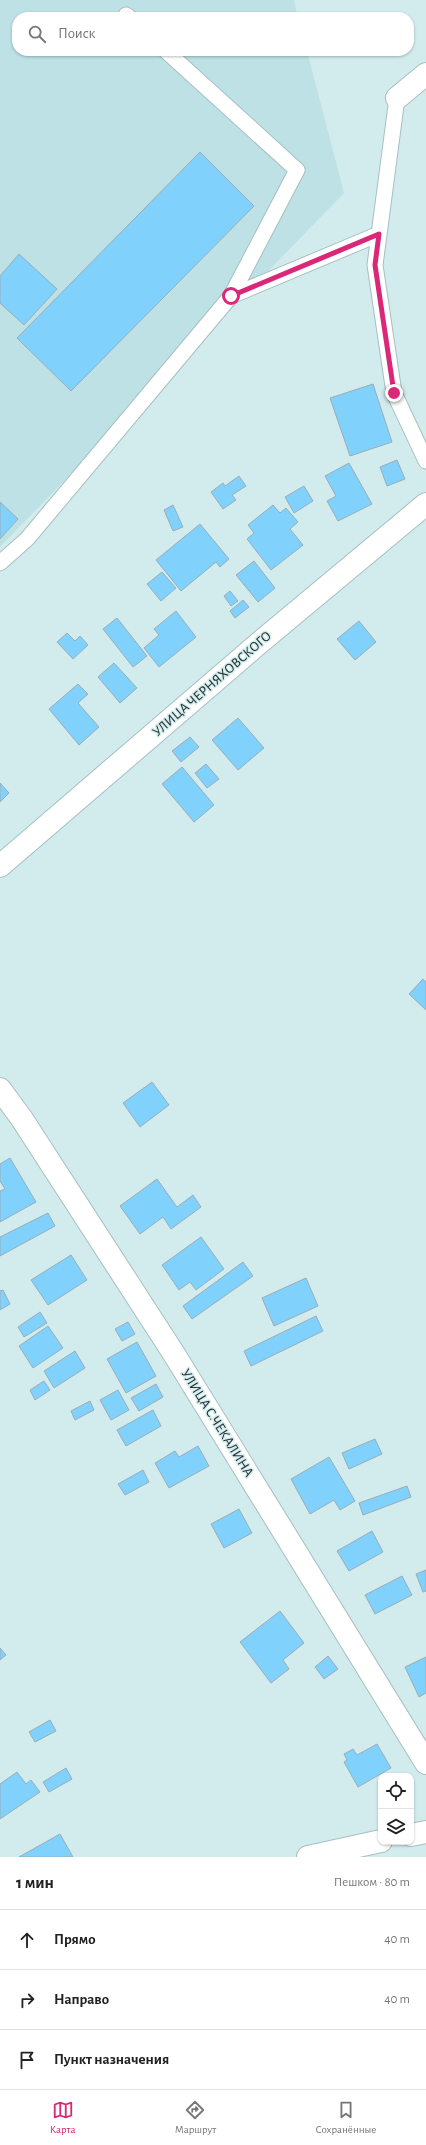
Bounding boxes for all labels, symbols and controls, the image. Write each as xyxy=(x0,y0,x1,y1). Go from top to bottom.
search box xyxy=(12,12,414,56)
icon: search xyxy=(26,23,48,45)
text: Поиск xyxy=(58,26,96,41)
route start xyxy=(222,287,240,305)
route end xyxy=(385,384,403,402)
street label: УЛИЦА ЧЕРНЯХОВСКОГО xyxy=(150,629,274,739)
street label: УЛИЦА С.ЧЕКАЛИНА xyxy=(178,1367,256,1479)
map controls xyxy=(378,1773,414,1845)
button: locate xyxy=(378,1773,414,1809)
button: layers xyxy=(378,1809,414,1845)
text: 1 мин xyxy=(16,1874,54,1891)
text: Пешком · 80 m xyxy=(334,1876,410,1889)
icon: ahead xyxy=(16,1929,38,1951)
text: Прямо xyxy=(54,1932,96,1947)
text: 40 m xyxy=(384,1933,410,1946)
icon: right xyxy=(16,1989,38,2011)
text: Направо xyxy=(54,1992,109,2007)
text: 40 m xyxy=(384,1993,410,2006)
icon: arrive xyxy=(16,2049,38,2071)
text: Пункт назначения xyxy=(54,2052,169,2067)
tab: Карта xyxy=(50,2099,75,2136)
tab: Маршрут xyxy=(175,2099,216,2136)
tab: Сохранённые xyxy=(316,2099,376,2136)

